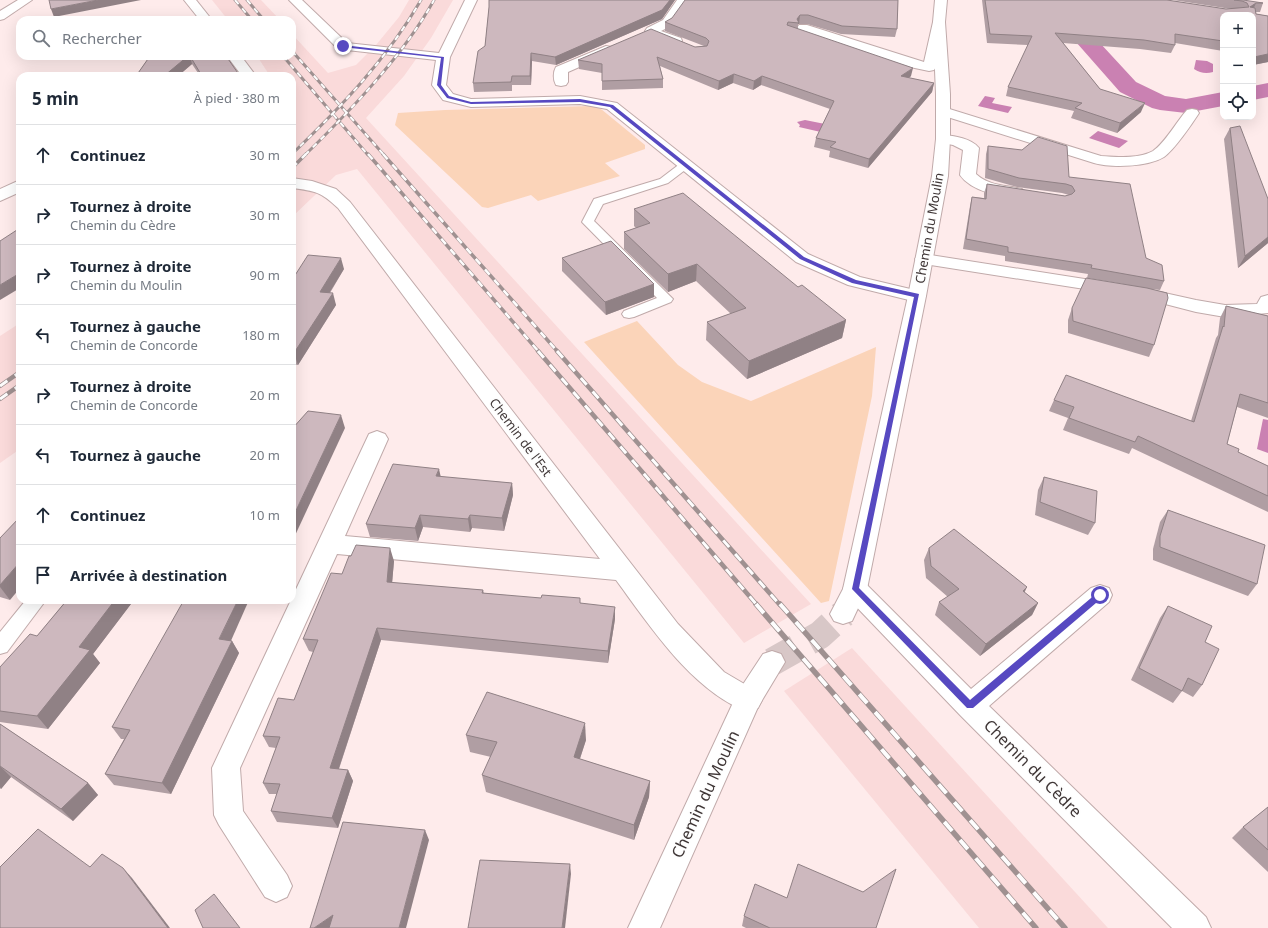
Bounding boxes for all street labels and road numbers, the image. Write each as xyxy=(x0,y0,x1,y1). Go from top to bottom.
street label: Chemin du Moulin xyxy=(910,171,948,285)
street label: Chemin de l'Est xyxy=(486,394,557,480)
street label: Chemin du Cèdre xyxy=(979,714,1087,822)
street label: Chemin du Moulin xyxy=(666,727,744,861)

